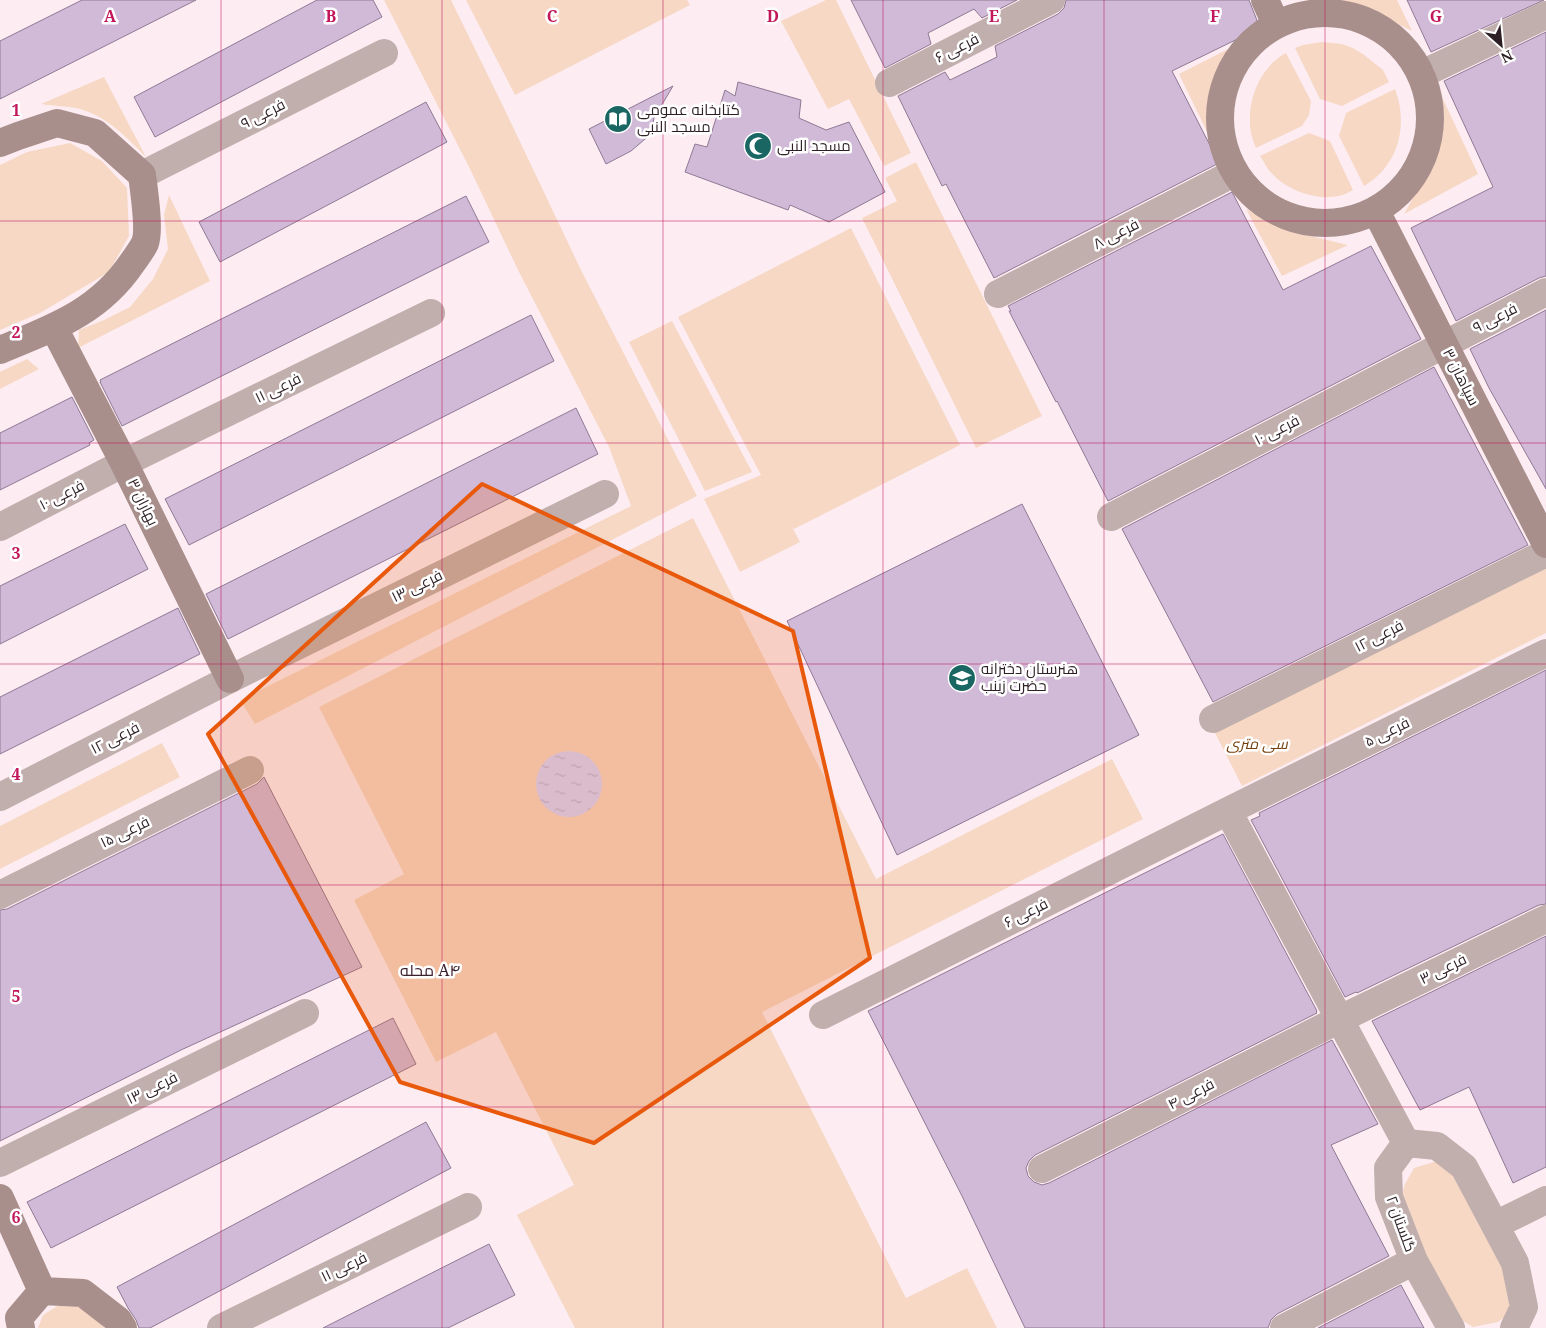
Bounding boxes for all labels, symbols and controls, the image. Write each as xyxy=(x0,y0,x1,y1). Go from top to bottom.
text: A xyxy=(104,5,117,27)
text: B xyxy=(326,5,337,27)
text: C xyxy=(547,5,558,27)
text: D xyxy=(767,5,779,27)
text: E xyxy=(989,5,999,27)
text: F xyxy=(1210,5,1220,27)
text: G xyxy=(1430,5,1442,27)
north arrow xyxy=(1476,20,1526,70)
street label: فرعی ۶ xyxy=(931,28,982,68)
text: N xyxy=(1498,46,1516,68)
street label: فرعی ۹ xyxy=(237,93,289,134)
text: 1 xyxy=(11,99,21,121)
place label: کتابخانه عمومی مسجد النبی xyxy=(637,99,740,137)
library icon: کتابخانه عمومی مسجد النبی xyxy=(603,104,633,134)
mosque icon: مسجد النبی xyxy=(743,131,773,161)
place label: مسجد النبی xyxy=(777,135,851,156)
street label: فرعی ۸ xyxy=(1089,213,1142,254)
street label: فرعی ۹ xyxy=(1469,297,1521,338)
text: 2 xyxy=(11,321,21,343)
street label: سپاهان ۳ xyxy=(1438,345,1485,409)
street label: فرعی ۱۱ xyxy=(251,367,304,408)
street label: فرعی ۱۰ xyxy=(1251,409,1303,450)
street label: فرعی ۱۰ xyxy=(36,474,88,515)
street label: بهاران ۳ xyxy=(123,475,164,529)
text: 3 xyxy=(11,542,21,564)
street label: فرعی ۱۳ xyxy=(388,564,446,607)
street label: فرعی ۱۲ xyxy=(1351,614,1407,657)
place label: هنرستان دخترانه حضرت زینب xyxy=(981,658,1078,695)
school or university icon: هنرستان دخترانه حضرت زینب xyxy=(947,663,977,693)
street label: فرعی ۵ xyxy=(1361,712,1413,751)
street label: فرعی ۱۲ xyxy=(87,716,143,759)
park label: سی متری xyxy=(1226,733,1288,753)
text: 4 xyxy=(11,763,21,785)
street label: فرعی ۱۵ xyxy=(97,811,153,852)
street label: فرعی ۶ xyxy=(1000,893,1051,933)
street label: فرعی ۳ xyxy=(1416,948,1470,989)
district label: محله A۴ xyxy=(400,959,460,981)
text: 5 xyxy=(11,985,21,1007)
street label: فرعی ۱۳ xyxy=(123,1066,181,1109)
street label: فرعی ۴ xyxy=(1164,1073,1218,1114)
street label: گلستان ۲ xyxy=(1382,1193,1421,1255)
text: 6 xyxy=(11,1206,21,1228)
street label: فرعی ۱۱ xyxy=(317,1246,370,1287)

